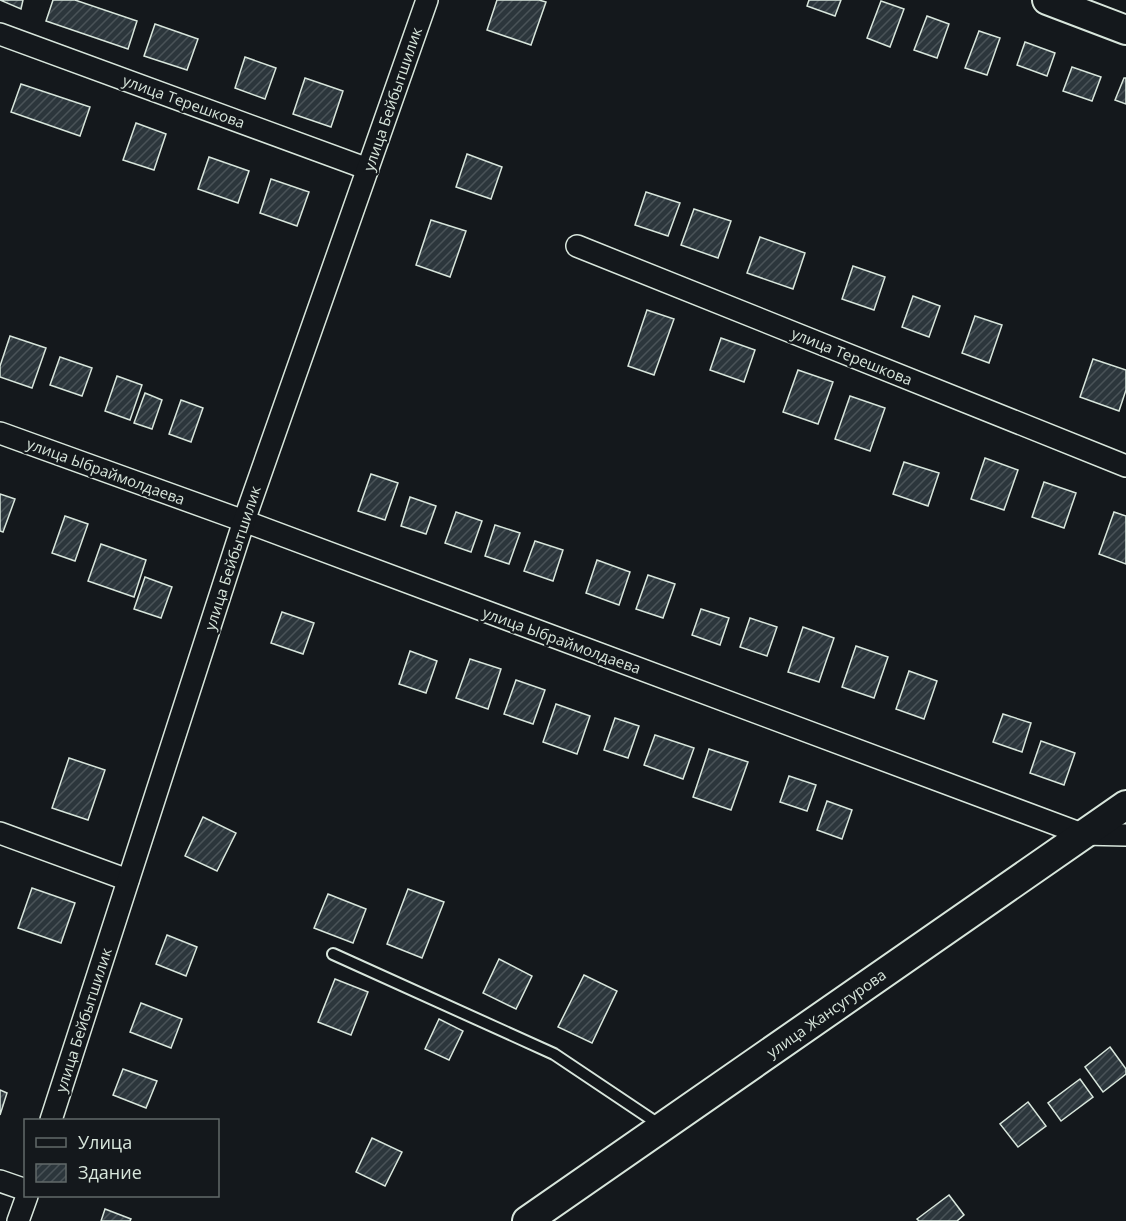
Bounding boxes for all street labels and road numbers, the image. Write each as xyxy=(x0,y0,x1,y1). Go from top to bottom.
street label: улица Бейбытшилик xyxy=(358,24,426,173)
street label: улица Терешкова xyxy=(120,70,248,132)
street label: улица Терешкова xyxy=(789,323,915,389)
street label: улица Ыбраймолдаева xyxy=(24,433,188,509)
street label: улица Бейбытшилик xyxy=(199,483,265,633)
street label: улица Ыбраймолдаева xyxy=(480,602,644,678)
street label: улица Бейбытшилик xyxy=(50,945,116,1095)
street label: улица Жансугурова xyxy=(762,964,890,1062)

